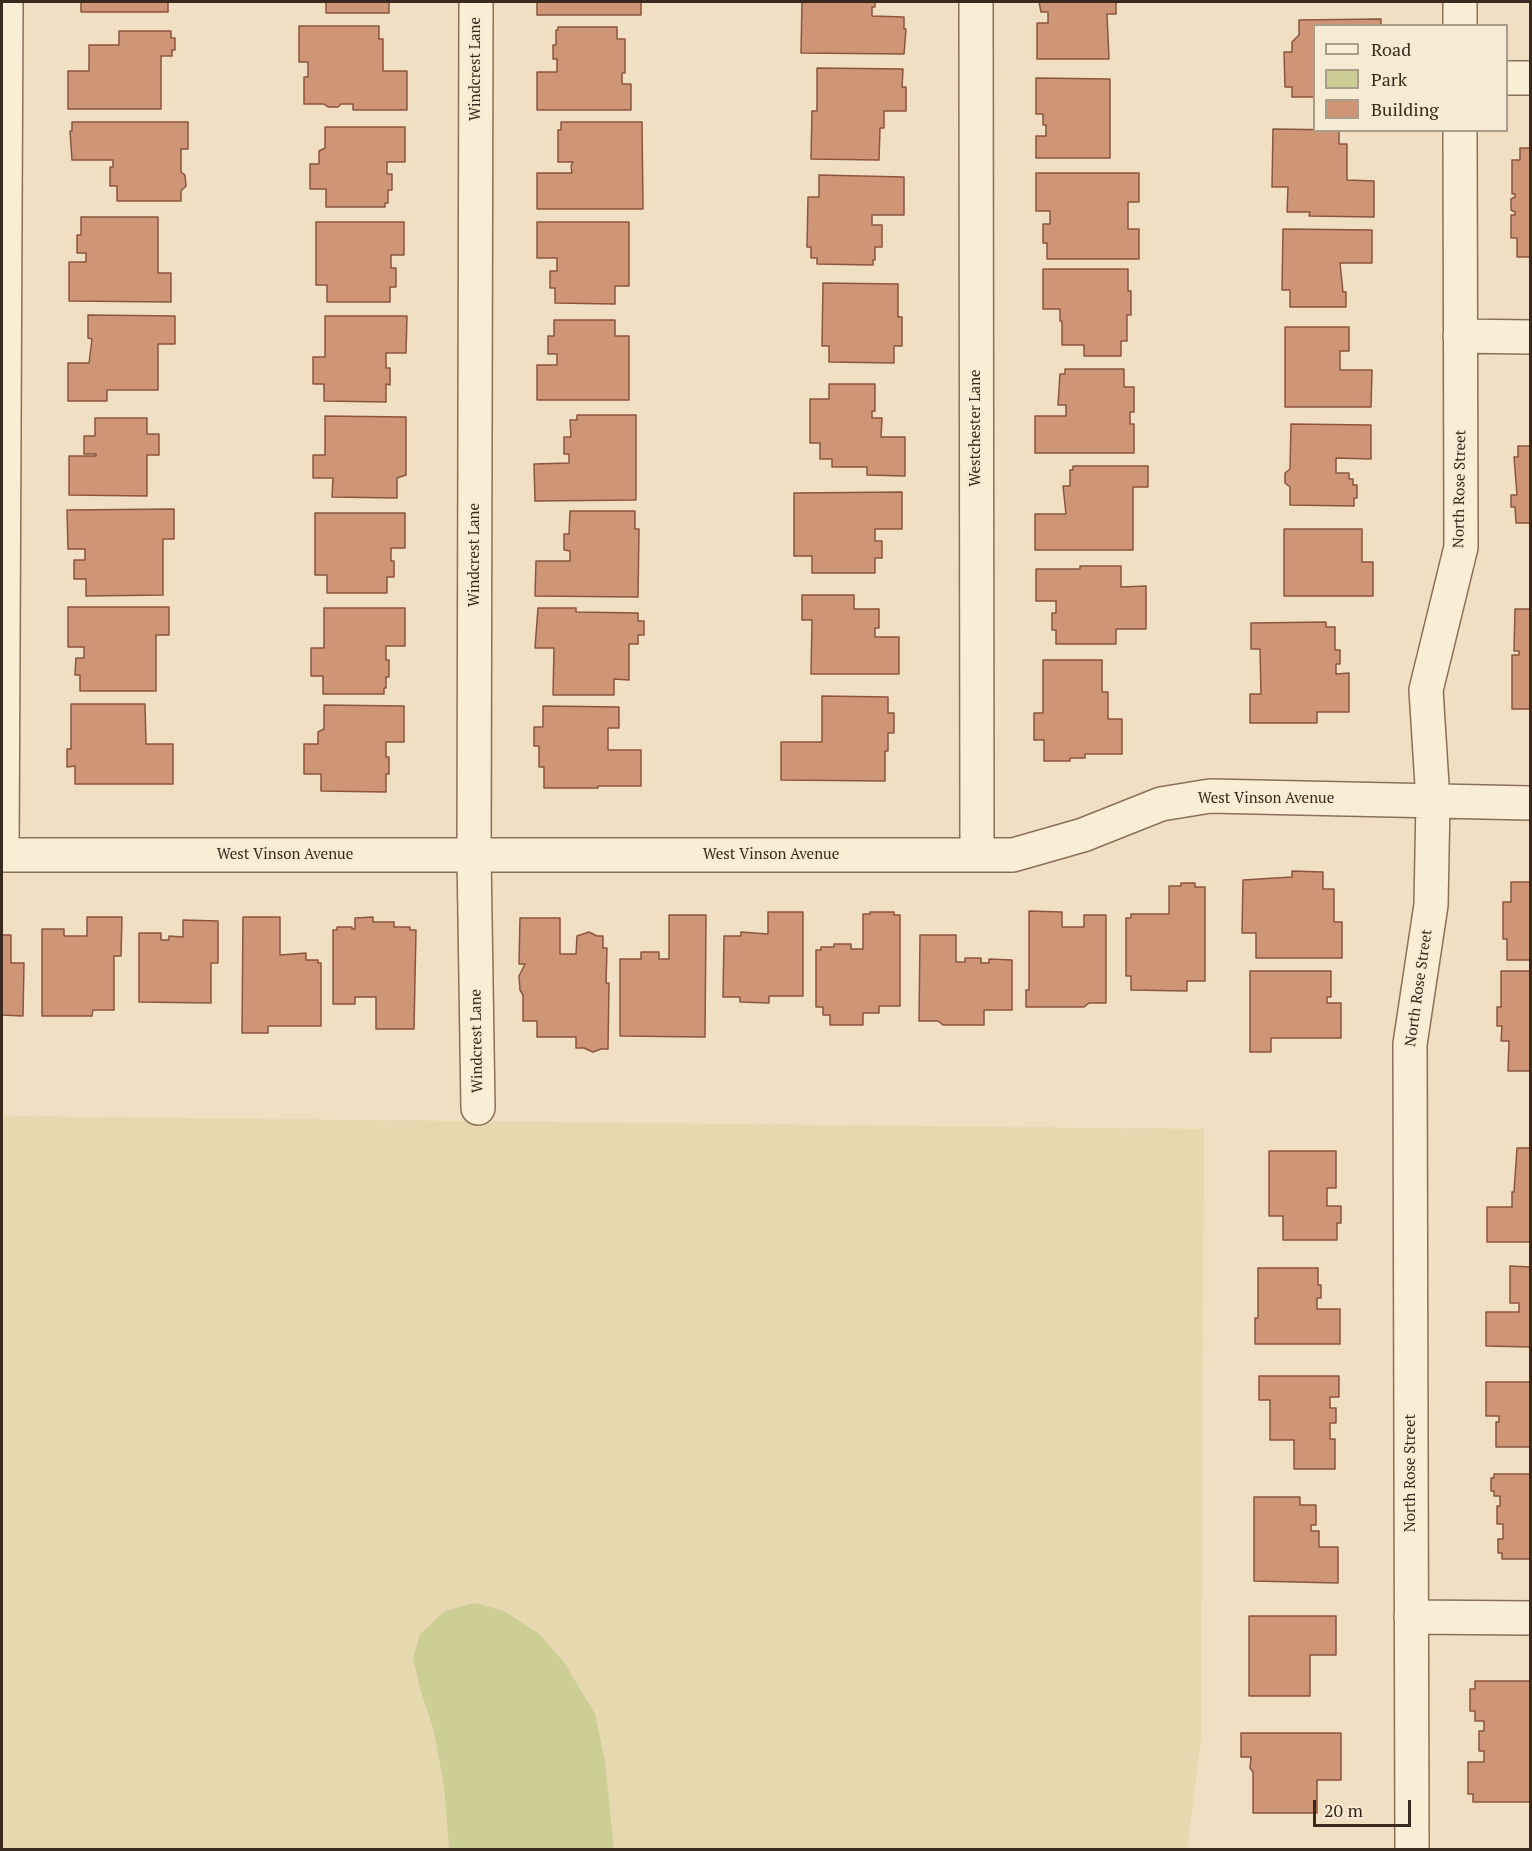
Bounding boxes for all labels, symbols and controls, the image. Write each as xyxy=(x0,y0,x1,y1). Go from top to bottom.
street label: Windcrest Lane xyxy=(467,17,485,121)
legend xyxy=(1313,24,1508,132)
text: Road xyxy=(1371,37,1411,61)
text: Park xyxy=(1371,67,1407,91)
text: Building xyxy=(1371,97,1439,121)
street label: Westchester Lane xyxy=(967,369,985,487)
street label: North Rose Street xyxy=(1450,430,1470,548)
street label: Windcrest Lane xyxy=(466,503,484,607)
street label: West Vinson Avenue xyxy=(1198,790,1334,808)
street label: West Vinson Avenue xyxy=(217,846,353,864)
street label: West Vinson Avenue xyxy=(703,846,839,864)
street label: North Rose Street xyxy=(1402,928,1436,1048)
street label: Windcrest Lane xyxy=(467,989,487,1093)
street label: North Rose Street xyxy=(1402,1414,1420,1532)
scale bar xyxy=(1316,1788,1414,1826)
text: 20 m xyxy=(1324,1798,1363,1822)

